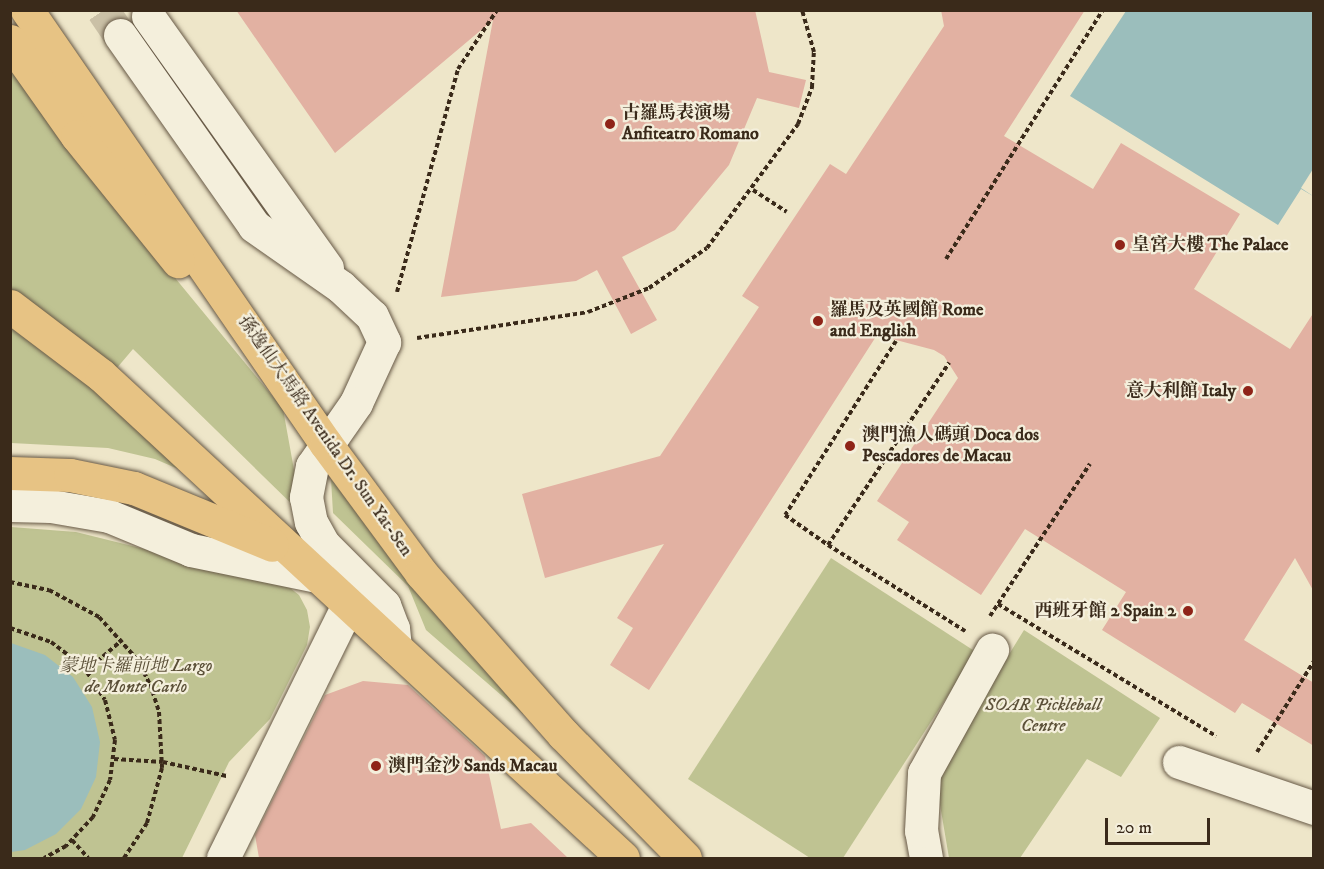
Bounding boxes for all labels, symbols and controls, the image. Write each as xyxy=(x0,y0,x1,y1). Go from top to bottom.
place label: 古羅馬表演場 Anfiteatro Romano xyxy=(622,103,759,146)
marker: 古羅馬表演場 Anfiteatro Romano xyxy=(603,117,617,131)
place label: 皇宮大樓 The Palace xyxy=(1132,234,1289,256)
marker: 皇宮大樓 The Palace xyxy=(1113,238,1127,252)
place label: 羅馬及英國館 Rome and English xyxy=(830,300,983,342)
street label: 孫逸仙大馬路 Avenida Dr. Sun Yat-Sen xyxy=(233,311,417,561)
marker: 羅馬及英國館 Rome and English xyxy=(811,314,825,328)
place label: 意大利館 Italy xyxy=(1126,380,1236,402)
marker: 意大利館 Italy xyxy=(1241,384,1255,398)
place label: 澳門漁人碼頭 Doca dos Pescadores de Macau xyxy=(862,425,1039,468)
marker: 澳門漁人碼頭 Doca dos Pescadores de Macau xyxy=(843,439,857,453)
place label: 西班牙館 2 Spain 2 xyxy=(1035,600,1176,622)
marker: 西班牙館 2 Spain 2 xyxy=(1181,604,1195,618)
park label: 蒙地卡羅前地 Largo de Monte Carlo xyxy=(59,656,213,698)
park label: SOAR Pickleball Centre xyxy=(985,695,1101,738)
place label: 澳門金沙 Sands Macau xyxy=(388,755,557,777)
marker: 澳門金沙 Sands Macau xyxy=(369,759,383,773)
scale bar xyxy=(1108,806,1213,844)
text: 20 m xyxy=(1116,817,1152,839)

